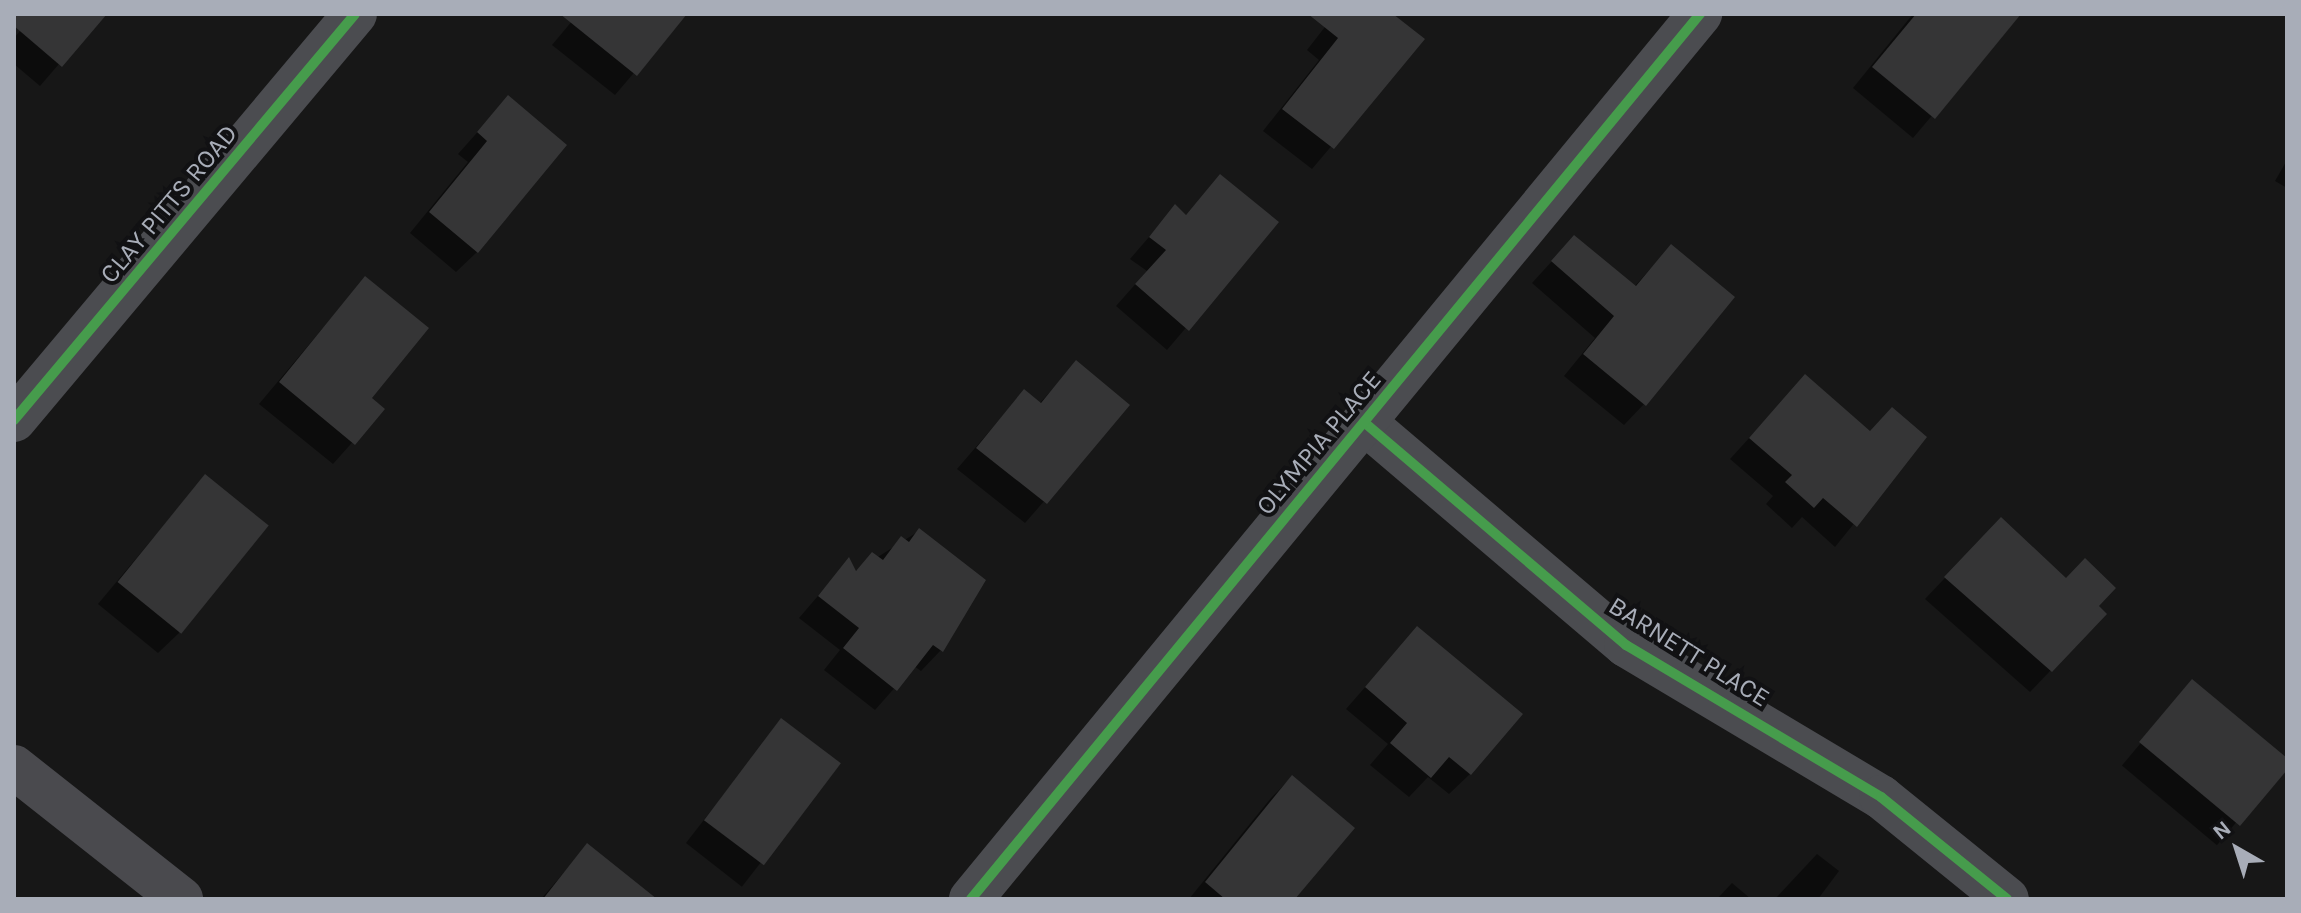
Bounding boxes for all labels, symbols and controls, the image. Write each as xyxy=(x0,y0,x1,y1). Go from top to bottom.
street label: CLAY PITTS ROAD xyxy=(94,118,244,290)
street label: OLYMPIA PLACE xyxy=(1250,365,1388,521)
street label: BARNETT PLACE xyxy=(1603,590,1775,714)
north arrow xyxy=(2197,809,2277,889)
text: N xyxy=(2208,815,2236,845)

